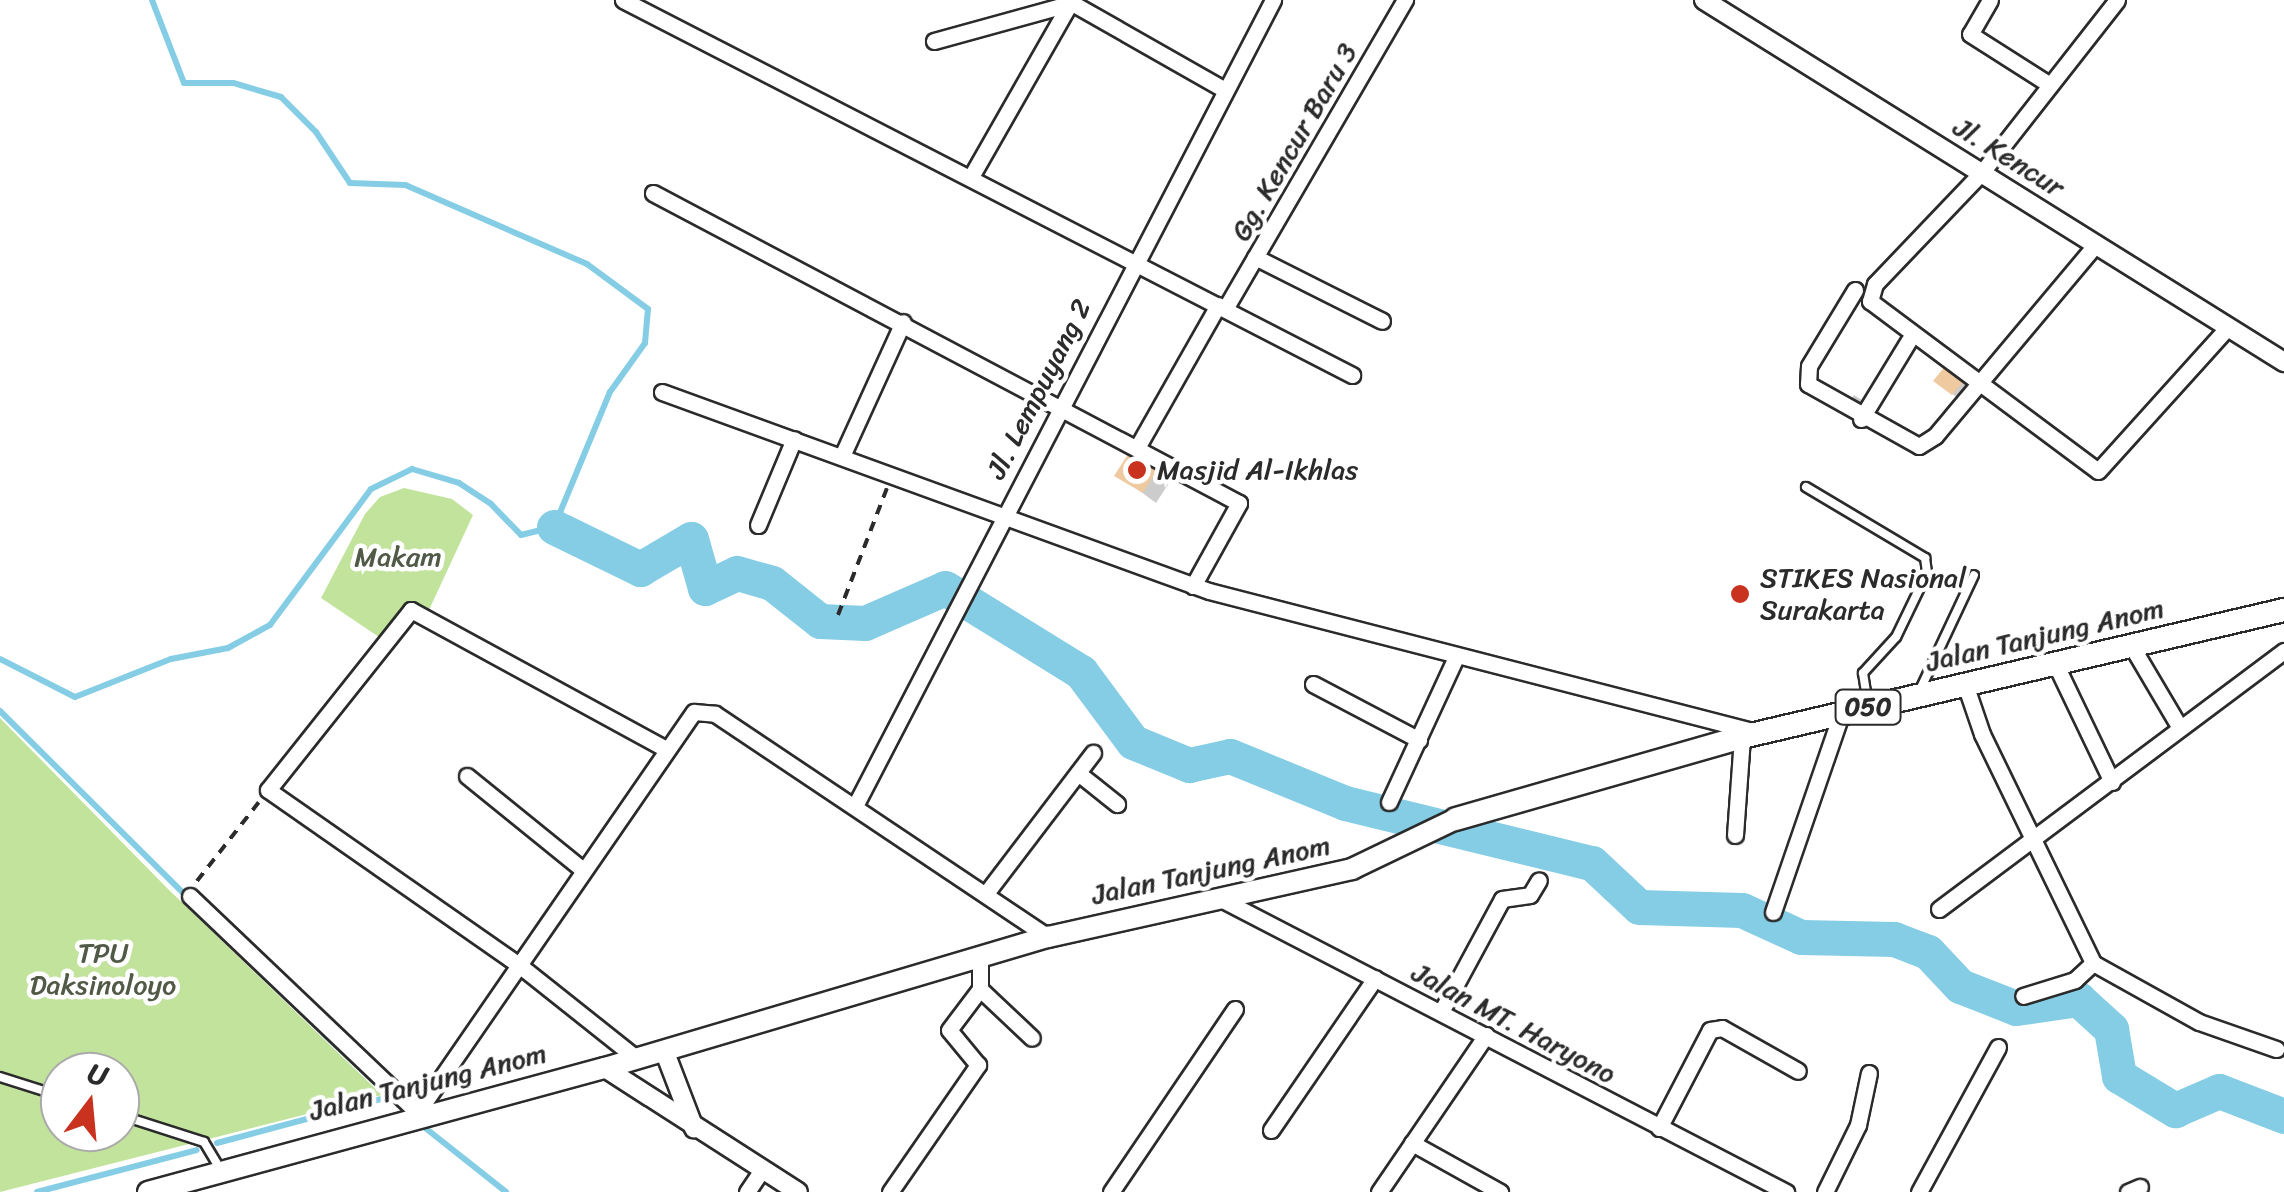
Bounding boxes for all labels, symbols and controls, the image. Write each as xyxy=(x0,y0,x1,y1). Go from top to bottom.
street label: Gg. Kencur Baru 3 xyxy=(1224,37,1364,247)
street label: Jl. Kencur xyxy=(1948,110,2070,204)
street label: Jl. Lempuyang 2 xyxy=(979,294,1099,484)
place label: Masjid Al-Ikhlas xyxy=(1157,453,1358,487)
marker: Masjid Al-Ikhlas xyxy=(1126,459,1148,481)
park label: Makam xyxy=(354,540,442,574)
place label: STIKES Nasional Surakarta xyxy=(1760,561,1966,627)
marker: STIKES Nasional Surakarta xyxy=(1729,583,1751,605)
street label: Jalan Tanjung Anom xyxy=(1922,591,2168,679)
road number: 050 xyxy=(1833,687,1903,727)
street label: Jalan Tanjung Anom xyxy=(1088,828,1334,912)
park label: TPU Daksinoloyo xyxy=(30,936,176,1002)
street label: Jalan MT. Haryono xyxy=(1407,955,1621,1091)
street label: Jalan Tanjung Anom xyxy=(306,1036,550,1128)
text: U xyxy=(82,1048,114,1101)
north arrow xyxy=(40,1052,140,1152)

